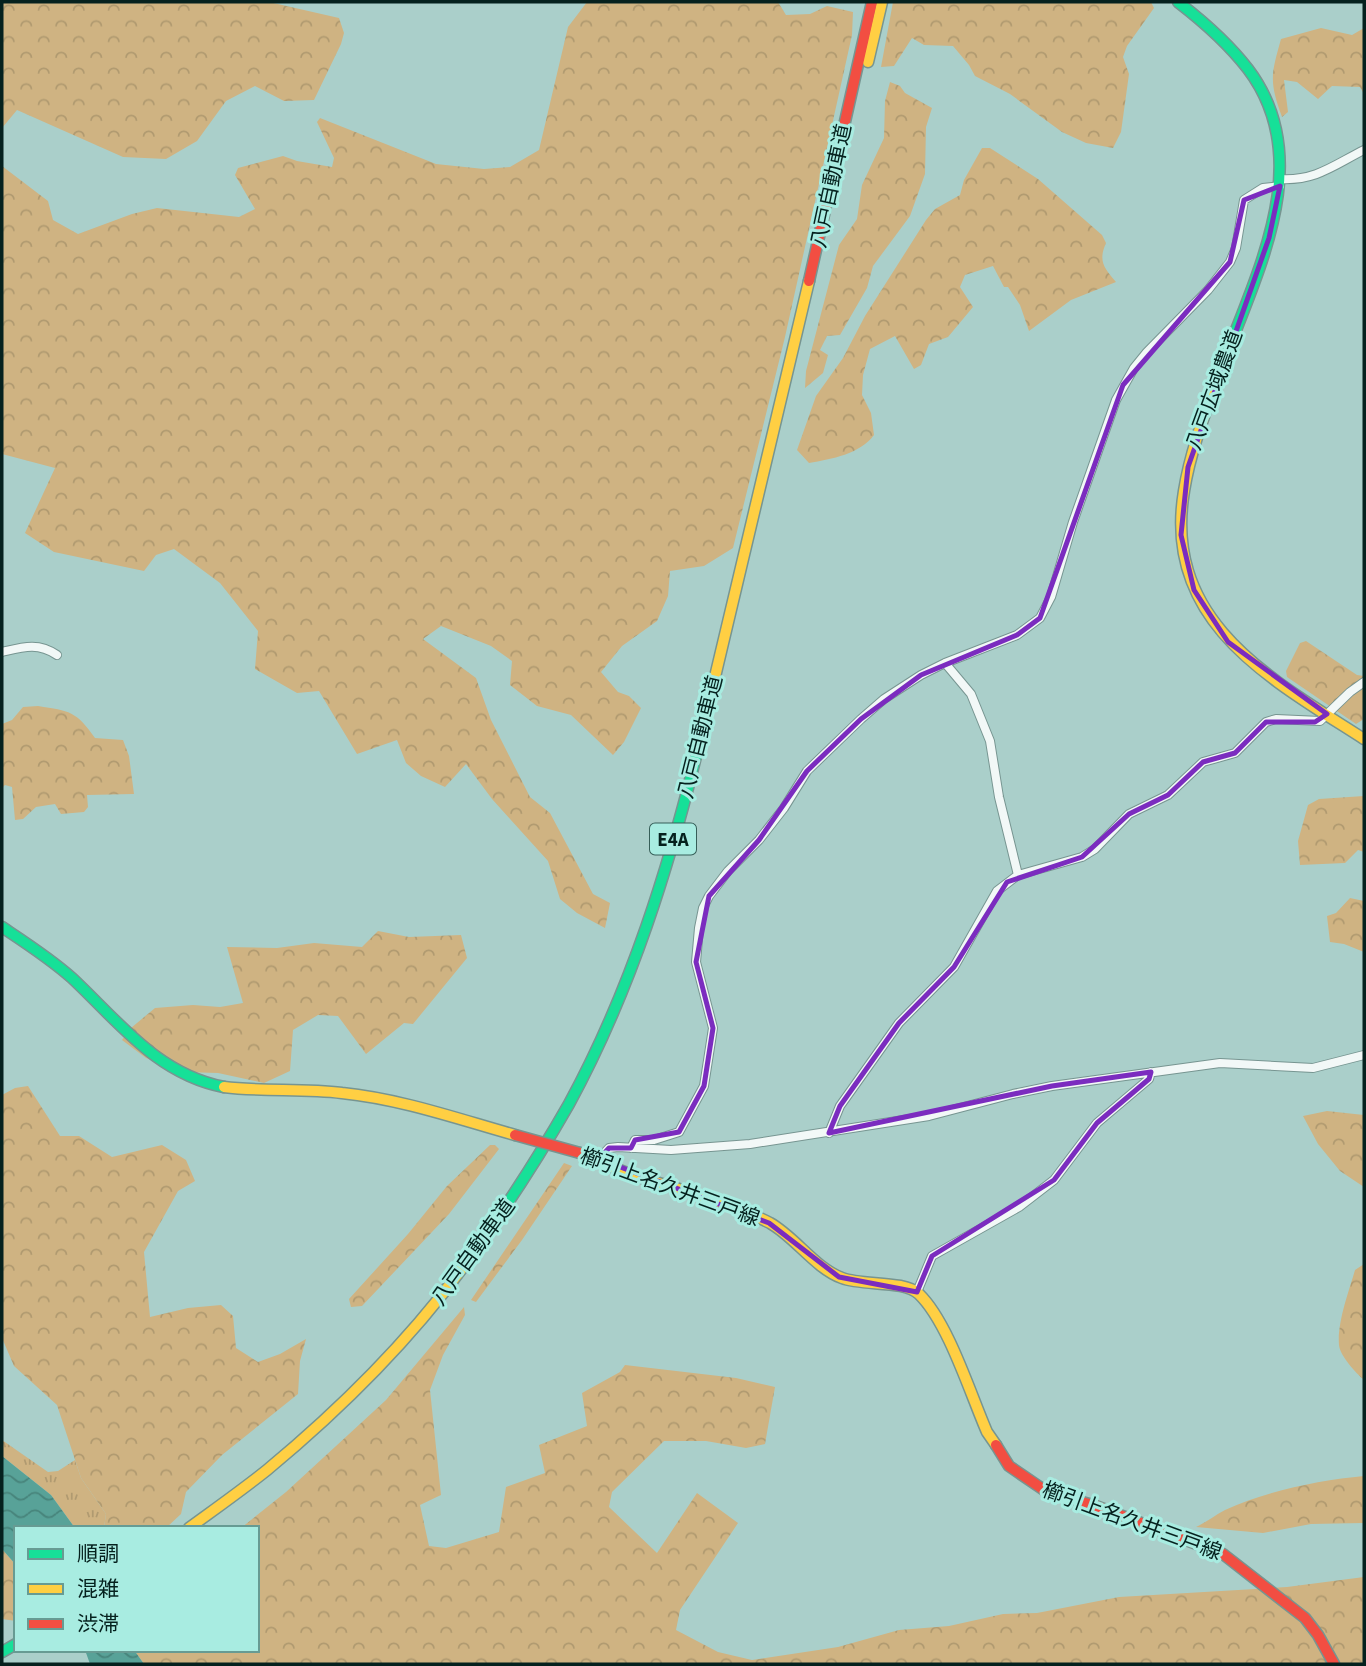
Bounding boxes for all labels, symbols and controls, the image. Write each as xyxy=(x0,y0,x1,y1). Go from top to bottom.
street label: 八戸自動車道 xyxy=(803,121,859,251)
street label: 八戸広域農道 xyxy=(1178,326,1250,454)
street label: 八戸自動車道 xyxy=(670,672,730,802)
road number: E4A xyxy=(650,824,696,854)
street label: 櫛引上名久井三戸線 xyxy=(576,1141,764,1233)
street label: 八戸自動車道 xyxy=(424,1192,522,1312)
street label: 櫛引上名久井三戸線 xyxy=(1038,1475,1226,1567)
legend xyxy=(14,1526,259,1652)
text: 順調 xyxy=(77,1539,119,1569)
text: 混雑 xyxy=(77,1574,119,1604)
text: 渋滞 xyxy=(77,1609,119,1639)

